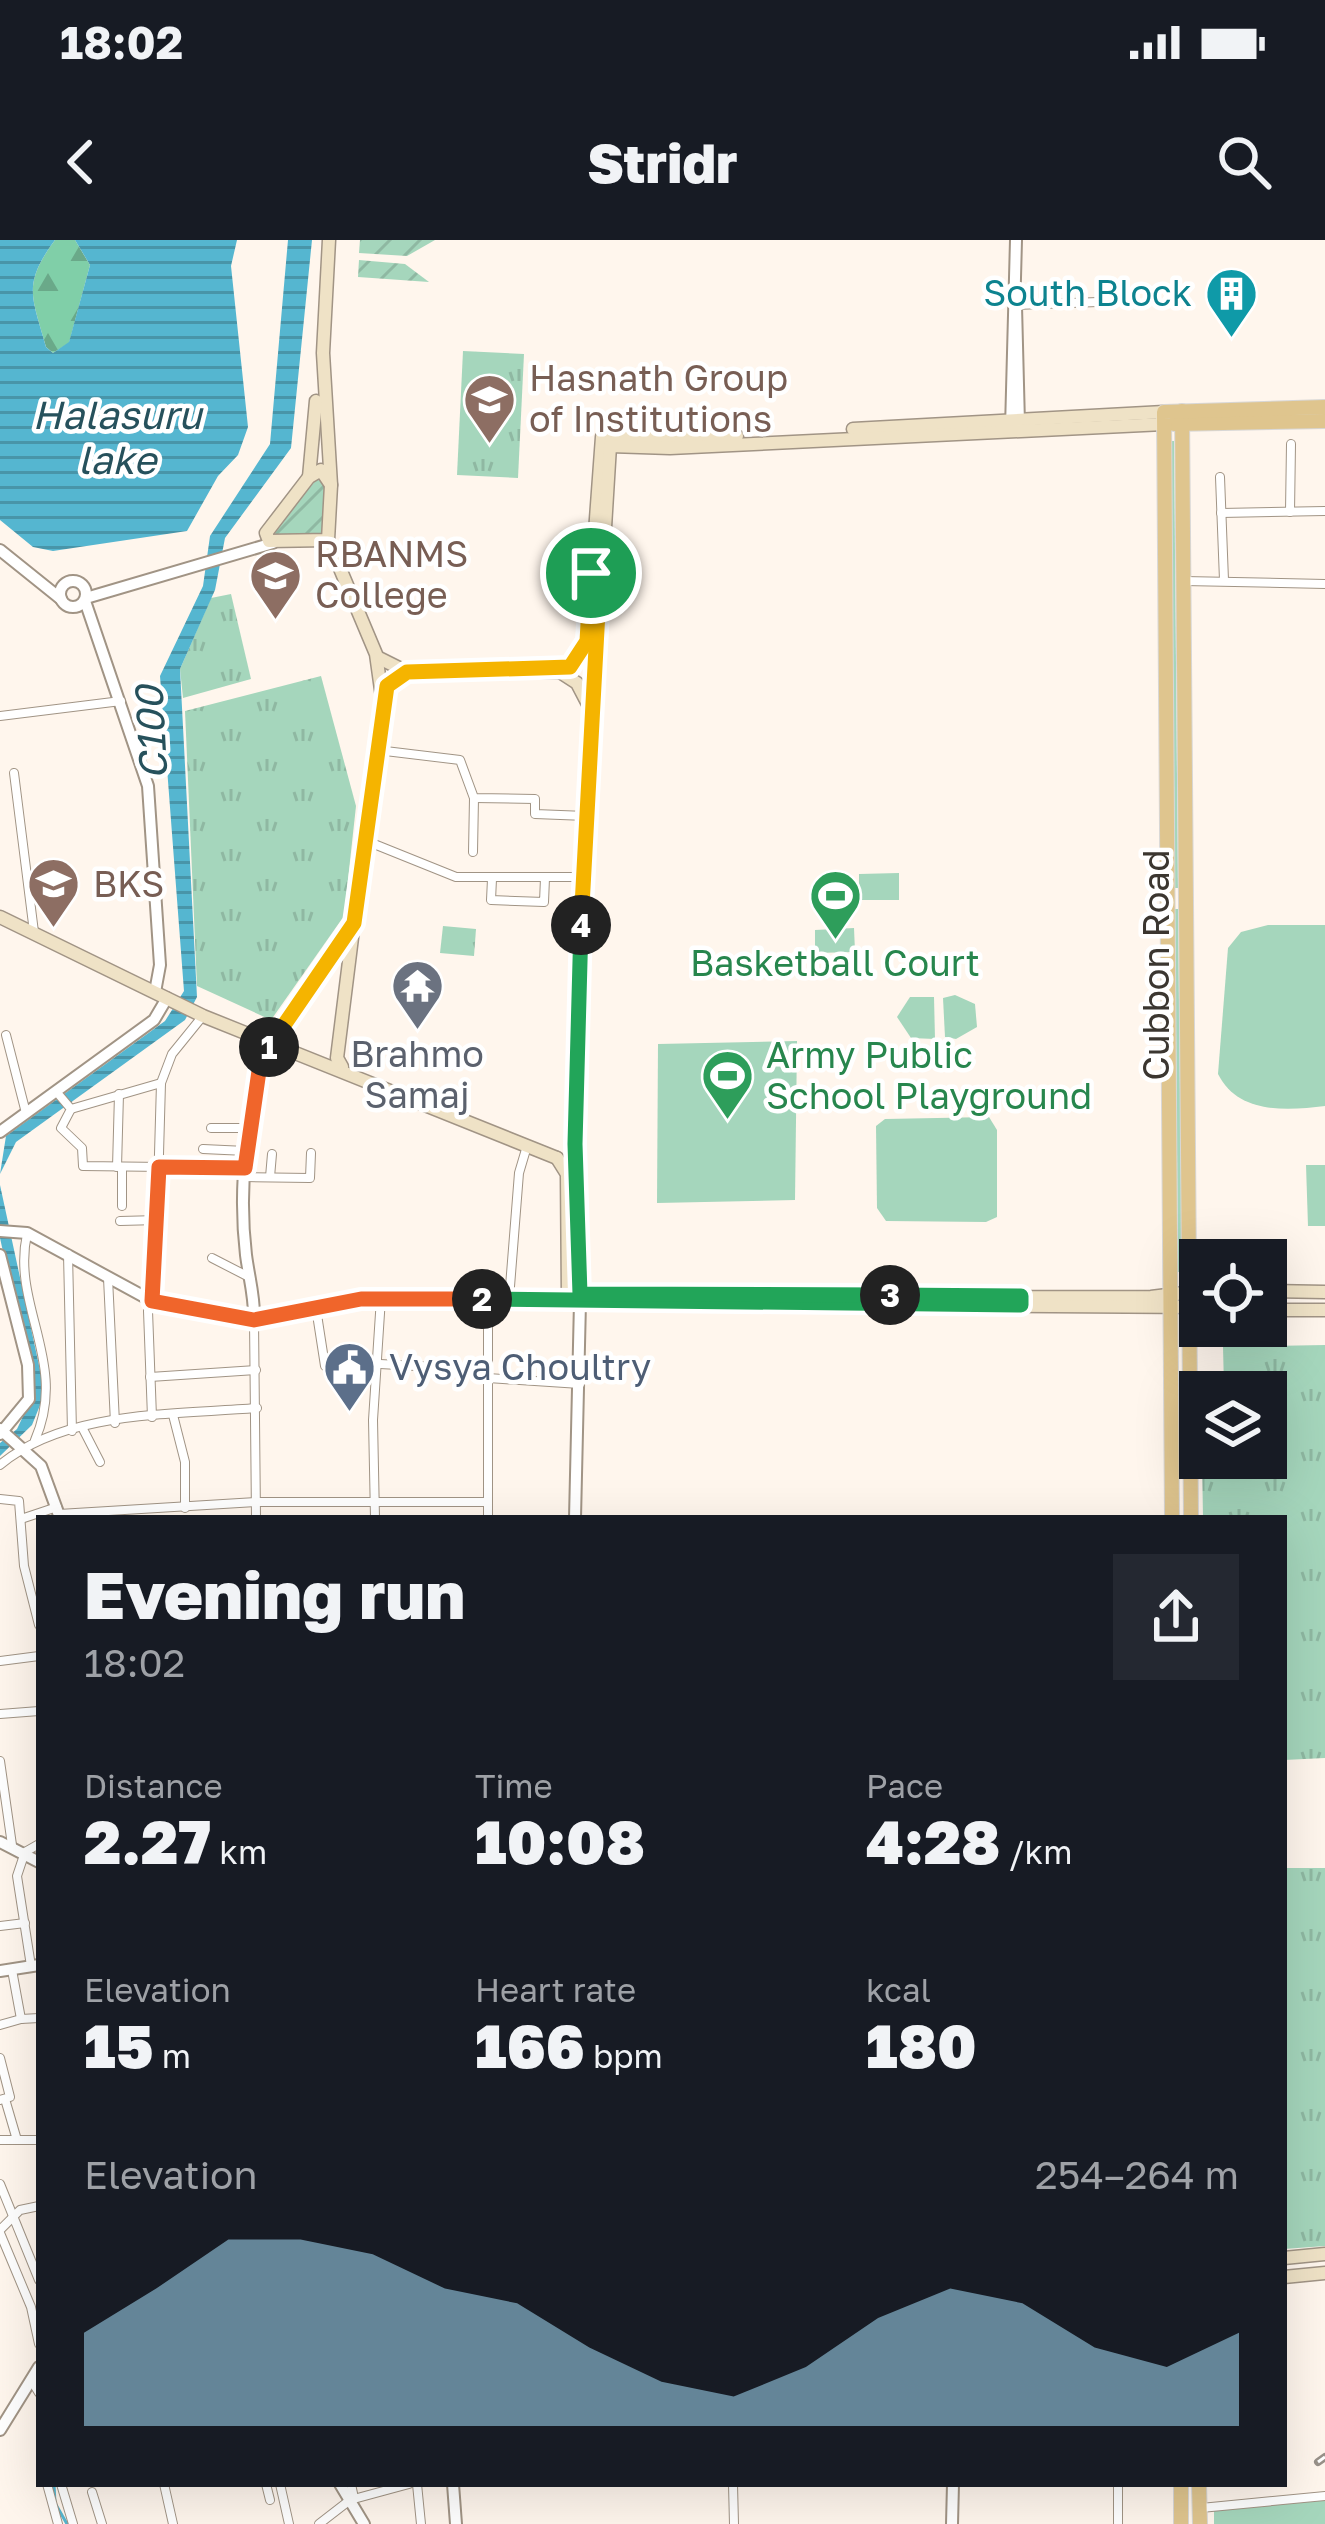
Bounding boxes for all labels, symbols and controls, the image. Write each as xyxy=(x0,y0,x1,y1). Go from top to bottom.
text: 18:02 xyxy=(60,15,183,69)
icon: back xyxy=(48,129,114,195)
icon: search xyxy=(1211,129,1277,195)
text: Stridr xyxy=(588,130,737,195)
building icon: South Block xyxy=(1203,265,1259,339)
place label: South Block xyxy=(983,271,1192,314)
place label: Hasnath Group of Institutions xyxy=(529,356,788,440)
school or university icon: Hasnath Group of Institutions xyxy=(462,371,518,445)
water label: Halasuru lake xyxy=(32,391,204,483)
pin xyxy=(540,522,642,624)
place label: RBANMS College xyxy=(315,532,468,616)
icon: arrive xyxy=(558,540,624,606)
school or university icon: RBANMS College xyxy=(248,547,304,621)
water label: C100 xyxy=(124,682,176,781)
street label: Cubbon Road xyxy=(1134,849,1177,1081)
school or university icon: BKS xyxy=(26,856,82,930)
place label: BKS xyxy=(93,862,164,905)
sports icon: Basketball Court xyxy=(807,867,863,941)
pin: 4 xyxy=(551,895,611,955)
text: 4 xyxy=(571,905,591,944)
place label: Basketball Court xyxy=(690,941,980,984)
temple icon: Brahmo Samaj xyxy=(389,958,445,1032)
pin: 1 xyxy=(239,1017,299,1077)
text: 1 xyxy=(261,1027,278,1066)
place label: Brahmo Samaj xyxy=(350,1032,484,1116)
place label: Army Public School Playground xyxy=(766,1033,1092,1117)
sports icon: Army Public School Playground xyxy=(699,1048,755,1122)
map controls xyxy=(1179,1239,1287,1479)
button: locate xyxy=(1179,1239,1287,1347)
pin: 3 xyxy=(860,1265,920,1325)
pin: 2 xyxy=(452,1269,512,1329)
text: 3 xyxy=(880,1275,900,1314)
text: 2 xyxy=(472,1279,492,1318)
public building icon: Vysya Choultry xyxy=(322,1339,378,1413)
place label: Vysya Choultry xyxy=(389,1345,651,1388)
button: layers xyxy=(1179,1371,1287,1479)
text: Evening run xyxy=(84,1554,465,1634)
button: share xyxy=(1113,1554,1239,1680)
text: 18:02 xyxy=(84,1639,185,1686)
text: Distance xyxy=(84,1766,223,1805)
text: Time xyxy=(475,1766,553,1805)
text: Pace xyxy=(866,1766,943,1805)
text: 2.27 xyxy=(84,1805,211,1877)
text: 10:08 xyxy=(475,1805,645,1877)
text: 4:28 xyxy=(866,1805,1000,1877)
text: km xyxy=(211,1832,267,1871)
text: /km xyxy=(1000,1832,1072,1871)
text: Elevation xyxy=(84,1970,231,2009)
text: Heart rate xyxy=(475,1970,636,2009)
text: kcal xyxy=(866,1970,931,2009)
text: 15 xyxy=(84,2009,153,2081)
text: 166 xyxy=(475,2009,585,2081)
text: 180 xyxy=(866,2009,977,2081)
text: m xyxy=(153,2036,191,2075)
text: bpm xyxy=(585,2036,663,2075)
text: Elevation xyxy=(84,2151,257,2198)
text: 254–264 m xyxy=(1035,2151,1239,2198)

